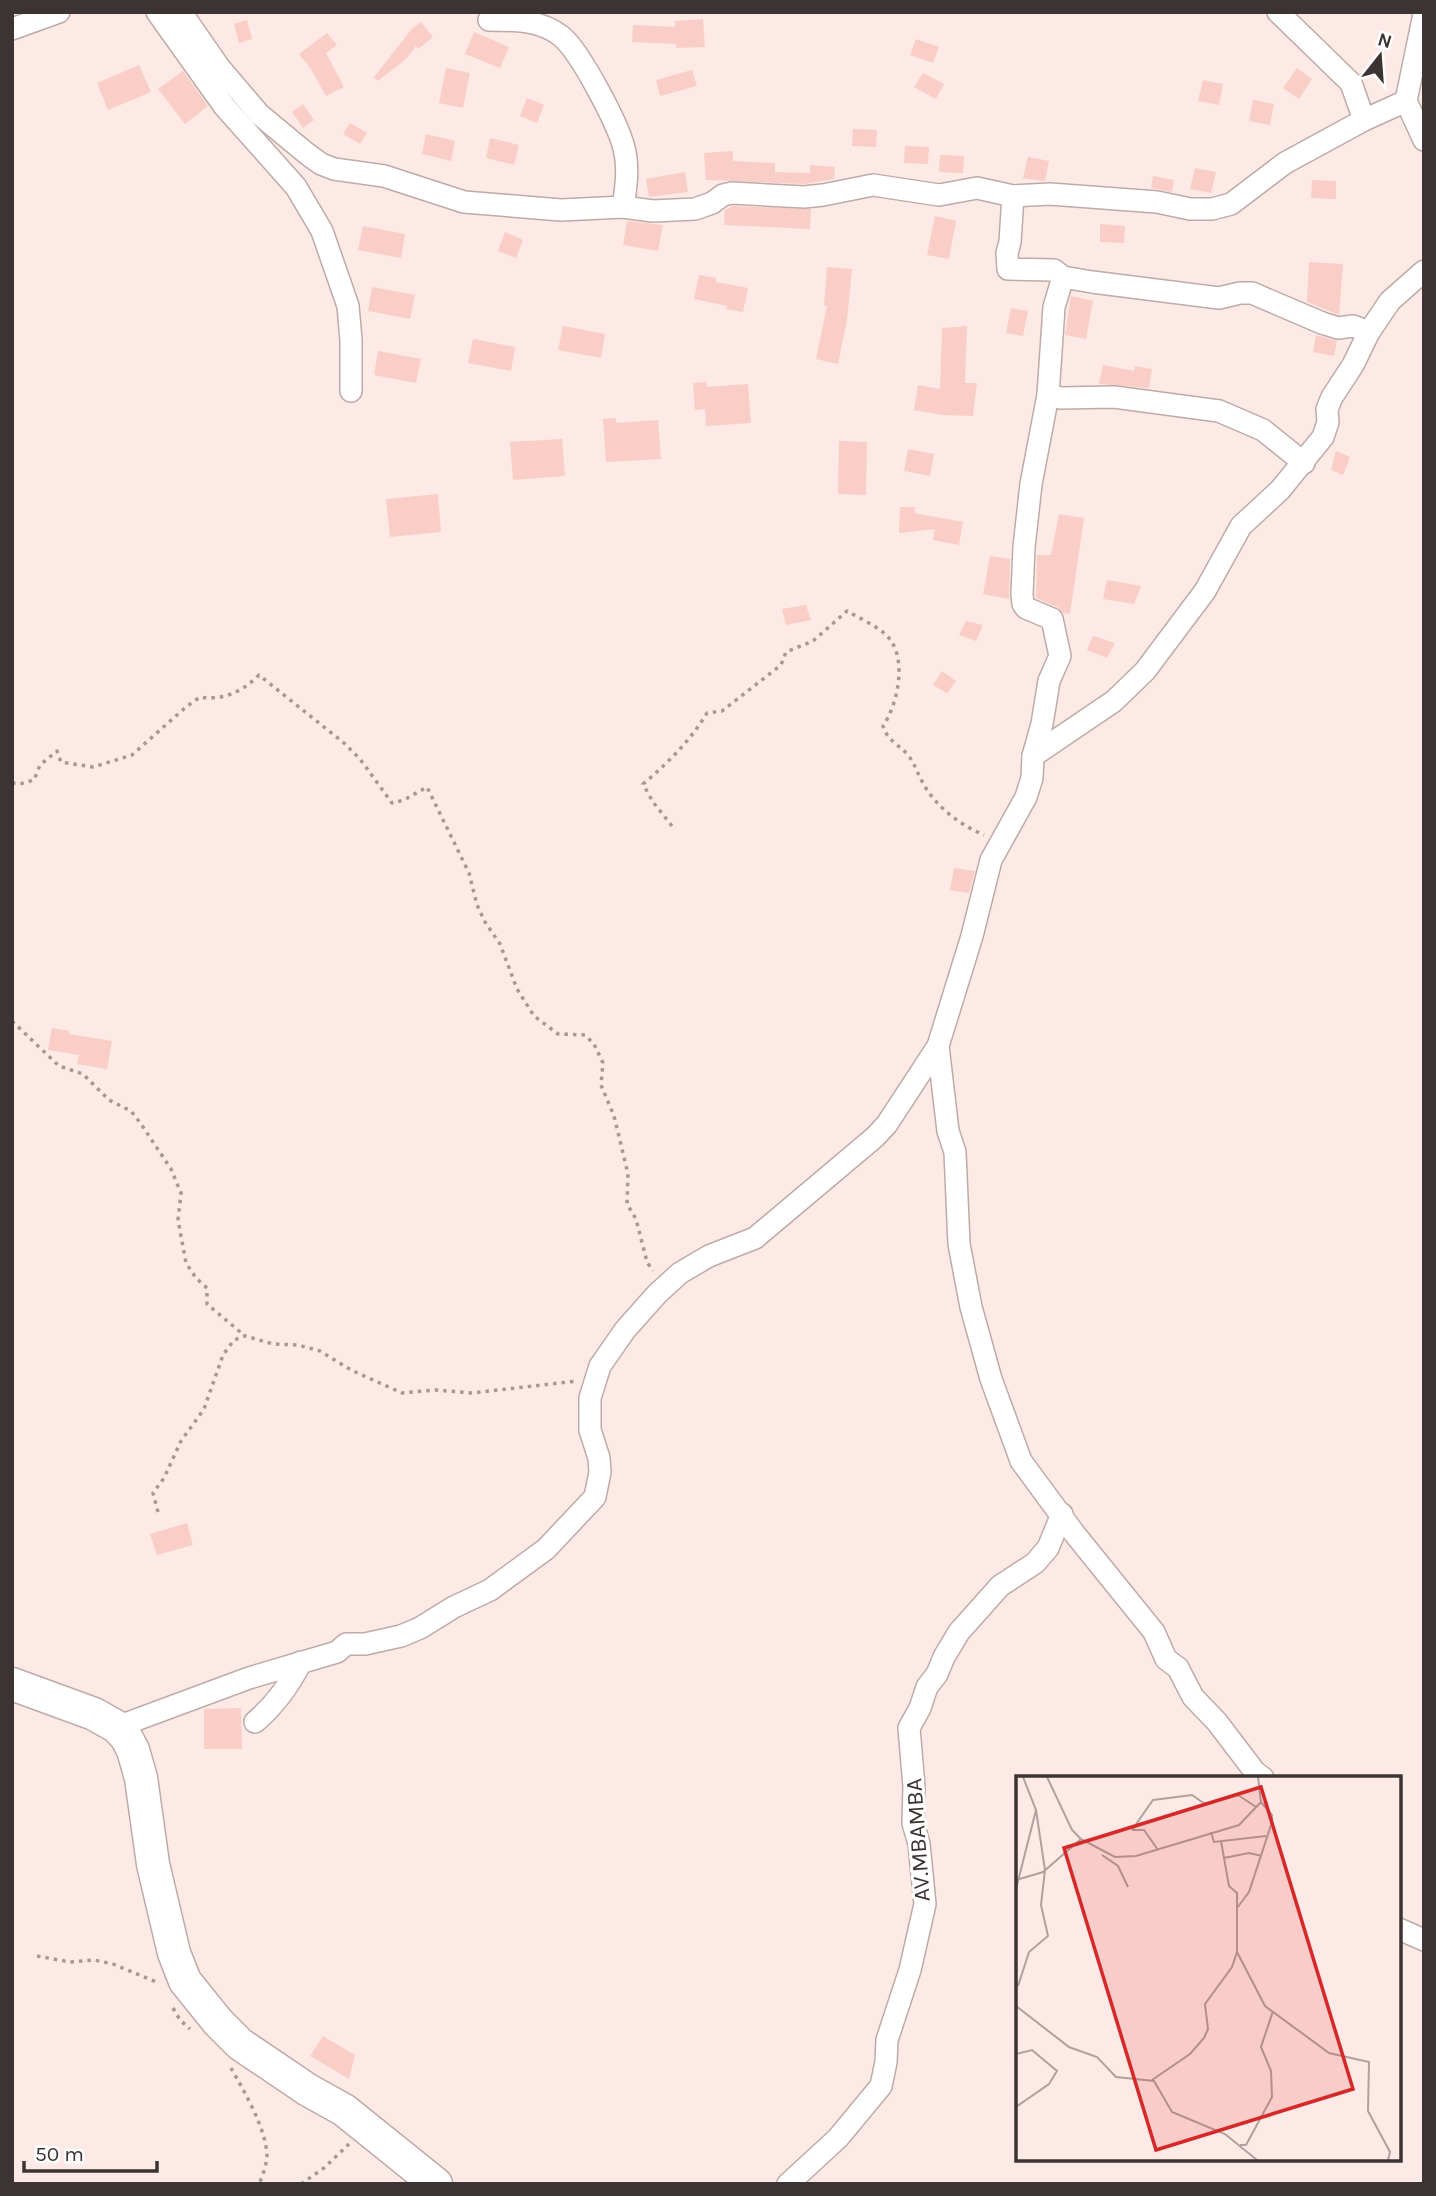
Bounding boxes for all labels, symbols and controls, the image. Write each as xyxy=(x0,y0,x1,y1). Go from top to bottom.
north arrow xyxy=(1345,21,1415,91)
text: N xyxy=(1375,28,1394,53)
inset map xyxy=(1016,1776,1401,2161)
street label: AV.MBAMBA xyxy=(900,1777,936,1903)
scale bar xyxy=(24,2130,158,2174)
text: 50 m xyxy=(35,2142,84,2166)

